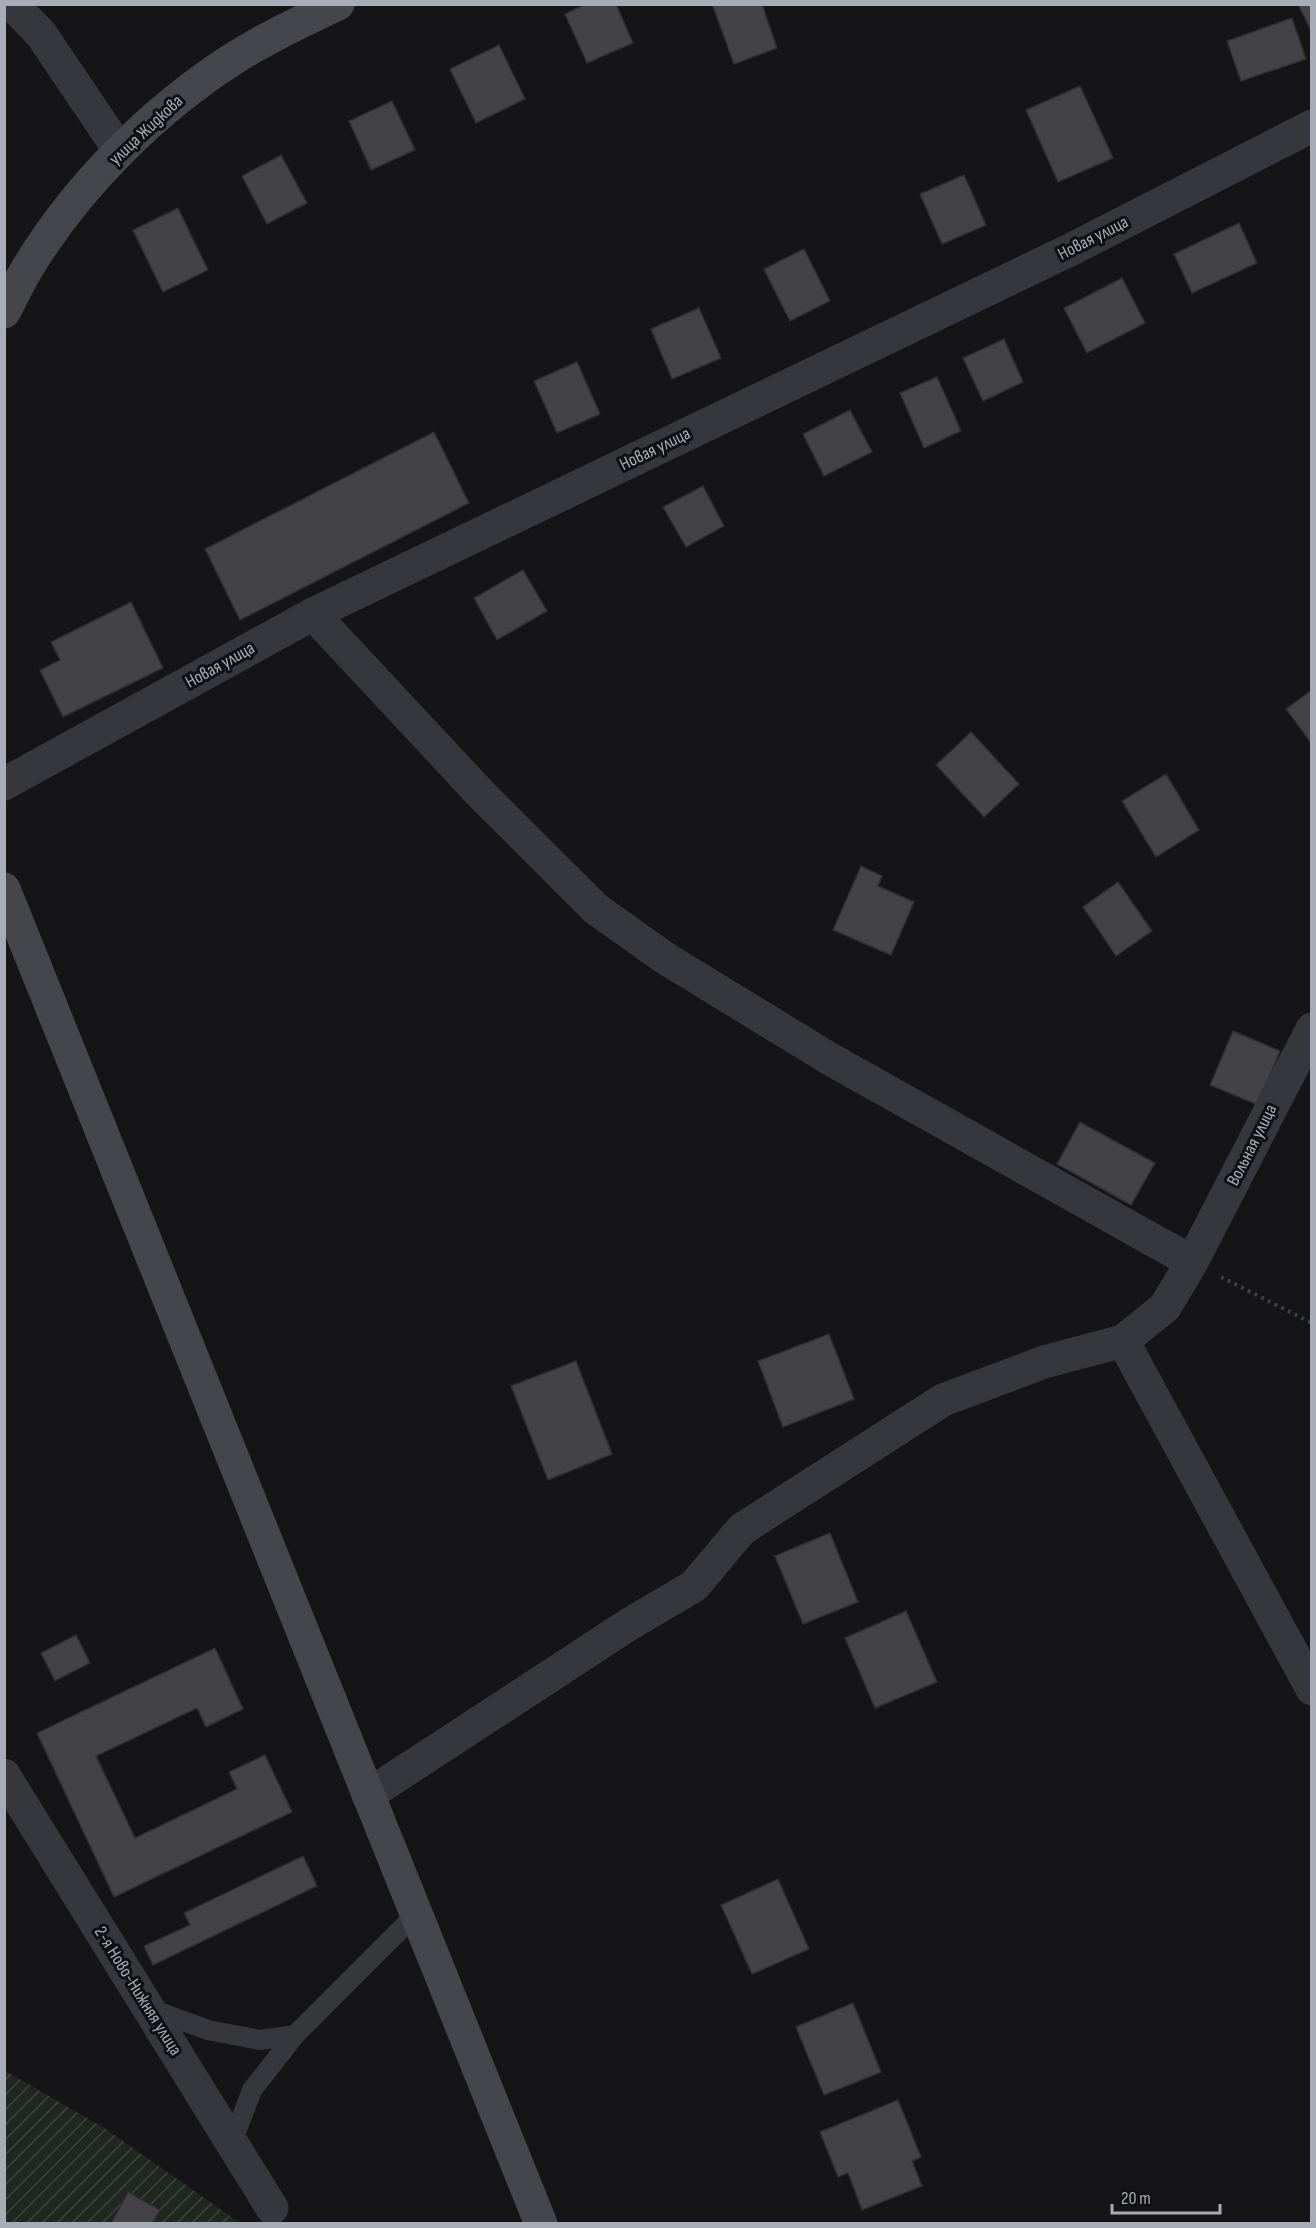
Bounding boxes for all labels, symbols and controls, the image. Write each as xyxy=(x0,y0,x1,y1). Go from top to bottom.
street label: улица Жидкова xyxy=(105,90,187,169)
street label: Новая улица xyxy=(1054,211,1132,265)
street label: Новая улица xyxy=(616,423,694,475)
street label: Новая улица xyxy=(182,637,258,693)
street label: Вольная улица xyxy=(1223,1101,1281,1189)
street label: 2-я Ново-Нижняя улица xyxy=(90,1923,186,2059)
scale bar xyxy=(1112,2177,1220,2215)
text: 20 m xyxy=(1121,2188,1151,2209)

